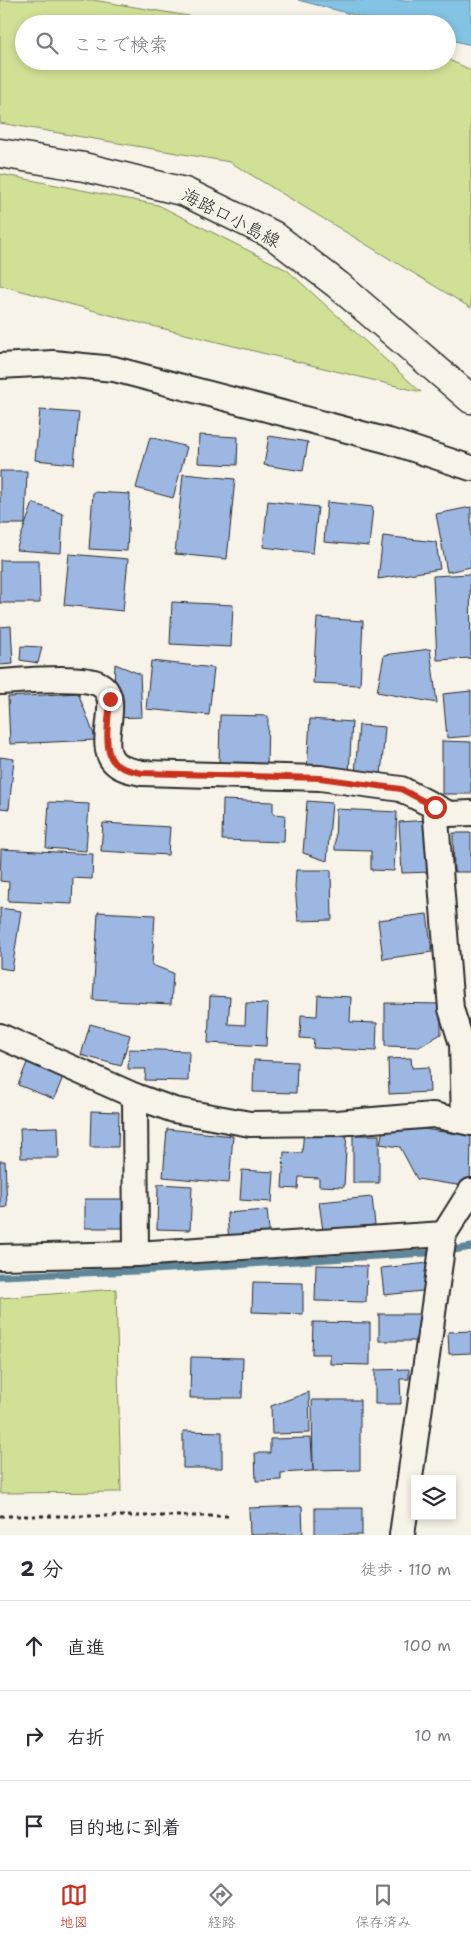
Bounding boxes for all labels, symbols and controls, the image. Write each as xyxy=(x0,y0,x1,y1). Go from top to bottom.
search box xyxy=(15,15,456,70)
icon: search xyxy=(33,29,61,57)
text: ここで検索 xyxy=(73,32,168,57)
street label: 海路口小島線 xyxy=(177,183,285,253)
route end xyxy=(99,688,122,711)
route start xyxy=(424,796,447,819)
map controls xyxy=(411,1475,456,1520)
button: layers xyxy=(411,1475,456,1520)
text: 2 分 xyxy=(20,1555,63,1583)
text: 徒歩 · 110 m xyxy=(361,1559,451,1580)
icon: ahead xyxy=(20,1632,48,1660)
text: 直進 xyxy=(67,1635,105,1660)
text: 100 m xyxy=(403,1635,451,1656)
icon: right xyxy=(20,1722,48,1750)
text: 右折 xyxy=(67,1725,105,1750)
text: 10 m xyxy=(414,1725,451,1746)
icon: arrive xyxy=(20,1812,48,1840)
text: 目的地に到着 xyxy=(67,1815,181,1840)
tab: 地図 xyxy=(60,1881,88,1931)
tab: 経路 xyxy=(207,1881,235,1931)
tab: 保存済み xyxy=(355,1881,411,1931)

